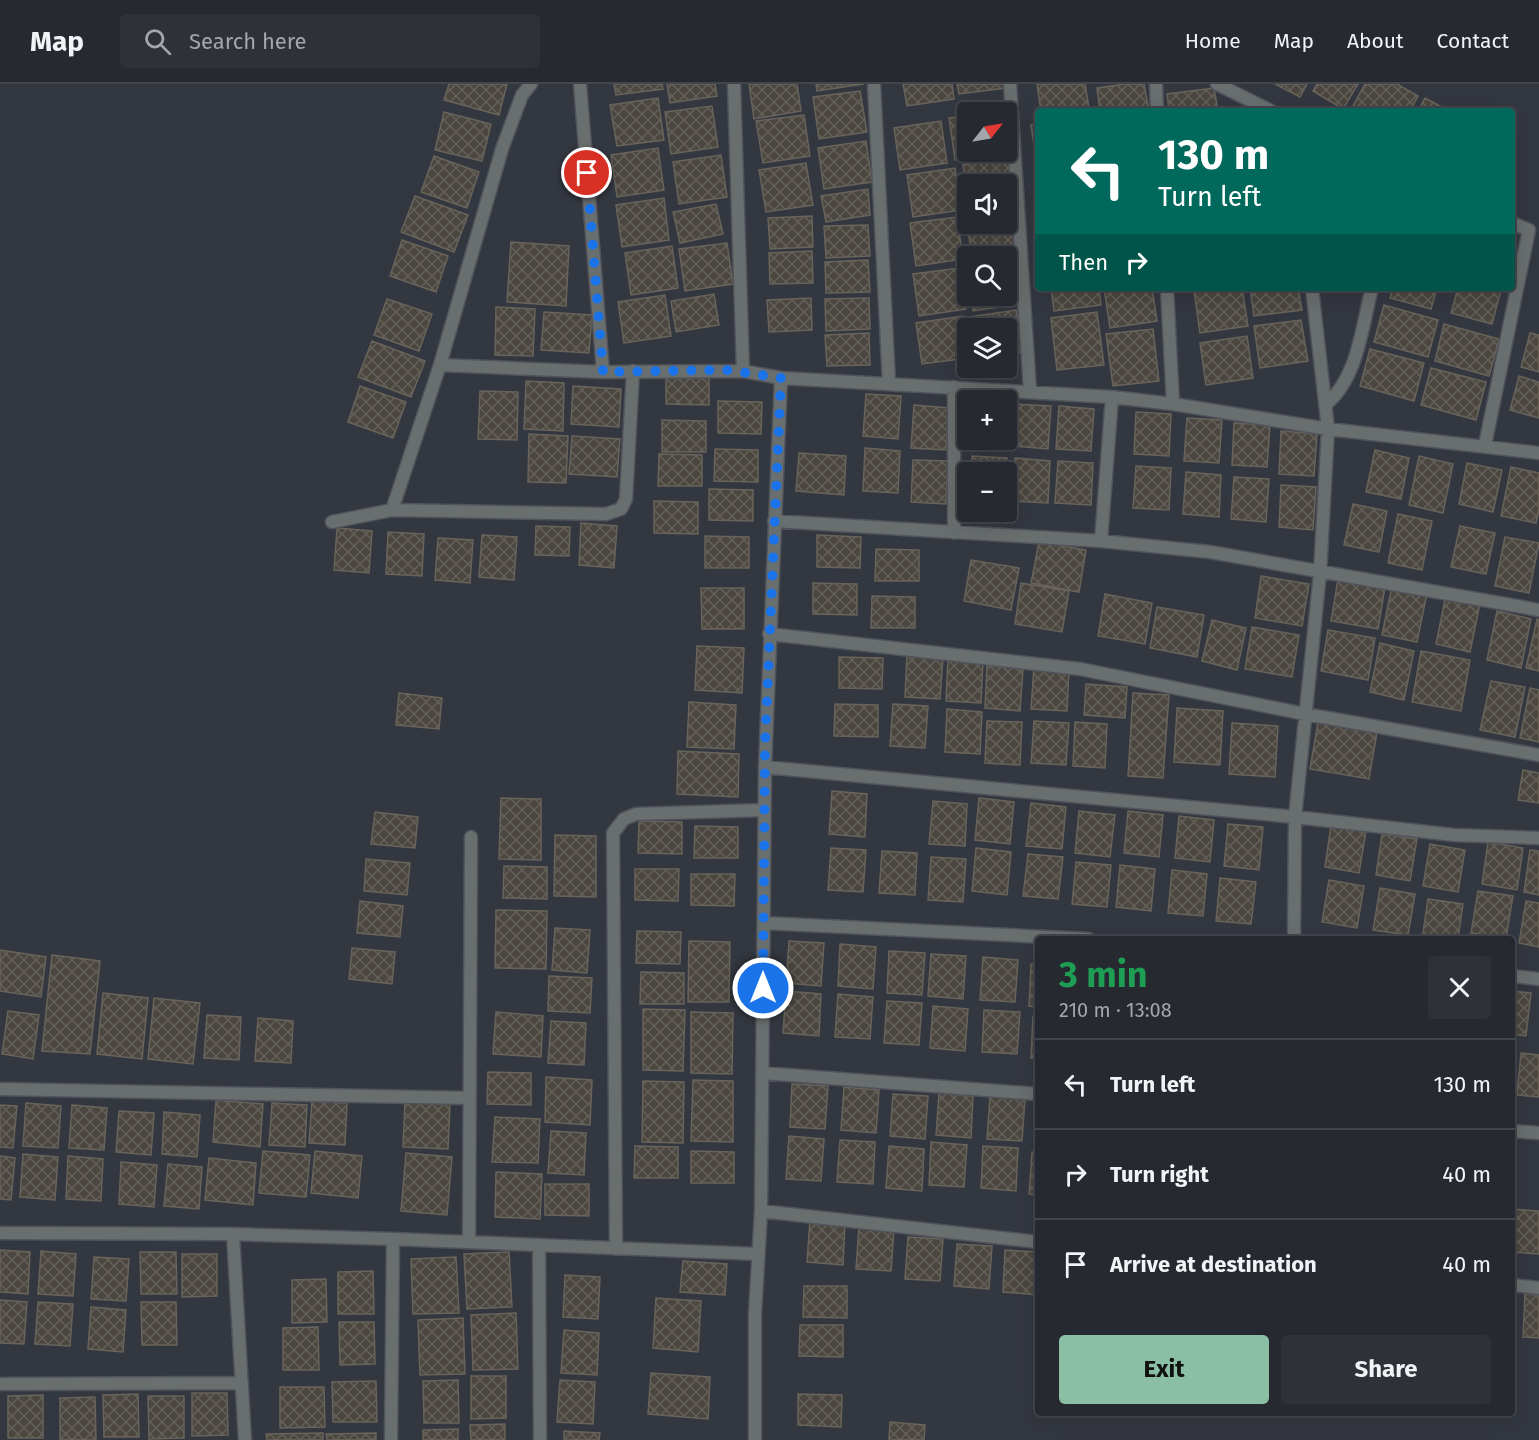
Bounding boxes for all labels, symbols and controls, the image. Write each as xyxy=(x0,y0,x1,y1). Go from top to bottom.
search box xyxy=(120,14,540,68)
text: Map xyxy=(30,25,84,58)
icon: search xyxy=(141,25,174,58)
text: Search here xyxy=(189,28,307,55)
text: Home xyxy=(1185,28,1241,54)
text: Map xyxy=(1274,28,1314,54)
text: About xyxy=(1347,28,1404,54)
text: Contact xyxy=(1437,28,1509,54)
north arrow xyxy=(957,102,1017,162)
map controls xyxy=(957,102,1017,522)
text: 130 m xyxy=(1158,130,1269,180)
icon: left xyxy=(1059,132,1137,210)
pin xyxy=(561,147,612,198)
icon: arrive xyxy=(570,156,603,189)
button: sound xyxy=(957,174,1017,234)
text: Turn left xyxy=(1158,181,1261,213)
button: search xyxy=(957,246,1017,306)
icon: right xyxy=(1120,246,1153,279)
text: Then xyxy=(1059,249,1108,276)
button: layers xyxy=(957,318,1017,378)
button: + xyxy=(957,390,1017,450)
button: − xyxy=(957,462,1017,522)
text: 3 min xyxy=(1059,953,1148,997)
position arrow xyxy=(731,956,795,1020)
button: close xyxy=(1428,956,1491,1019)
text: 210 m · 13:08 xyxy=(1059,998,1172,1022)
icon: left xyxy=(1059,1068,1092,1101)
text: Turn left xyxy=(1110,1071,1195,1098)
text: 130 m xyxy=(1434,1071,1491,1098)
icon: right xyxy=(1059,1158,1092,1191)
text: Turn right xyxy=(1110,1161,1209,1188)
text: 40 m xyxy=(1442,1161,1491,1188)
icon: arrive xyxy=(1059,1248,1092,1281)
text: Arrive at destination xyxy=(1110,1251,1317,1278)
text: 40 m xyxy=(1442,1251,1491,1278)
button: Exit xyxy=(1059,1335,1269,1404)
button: Share xyxy=(1281,1335,1491,1404)

